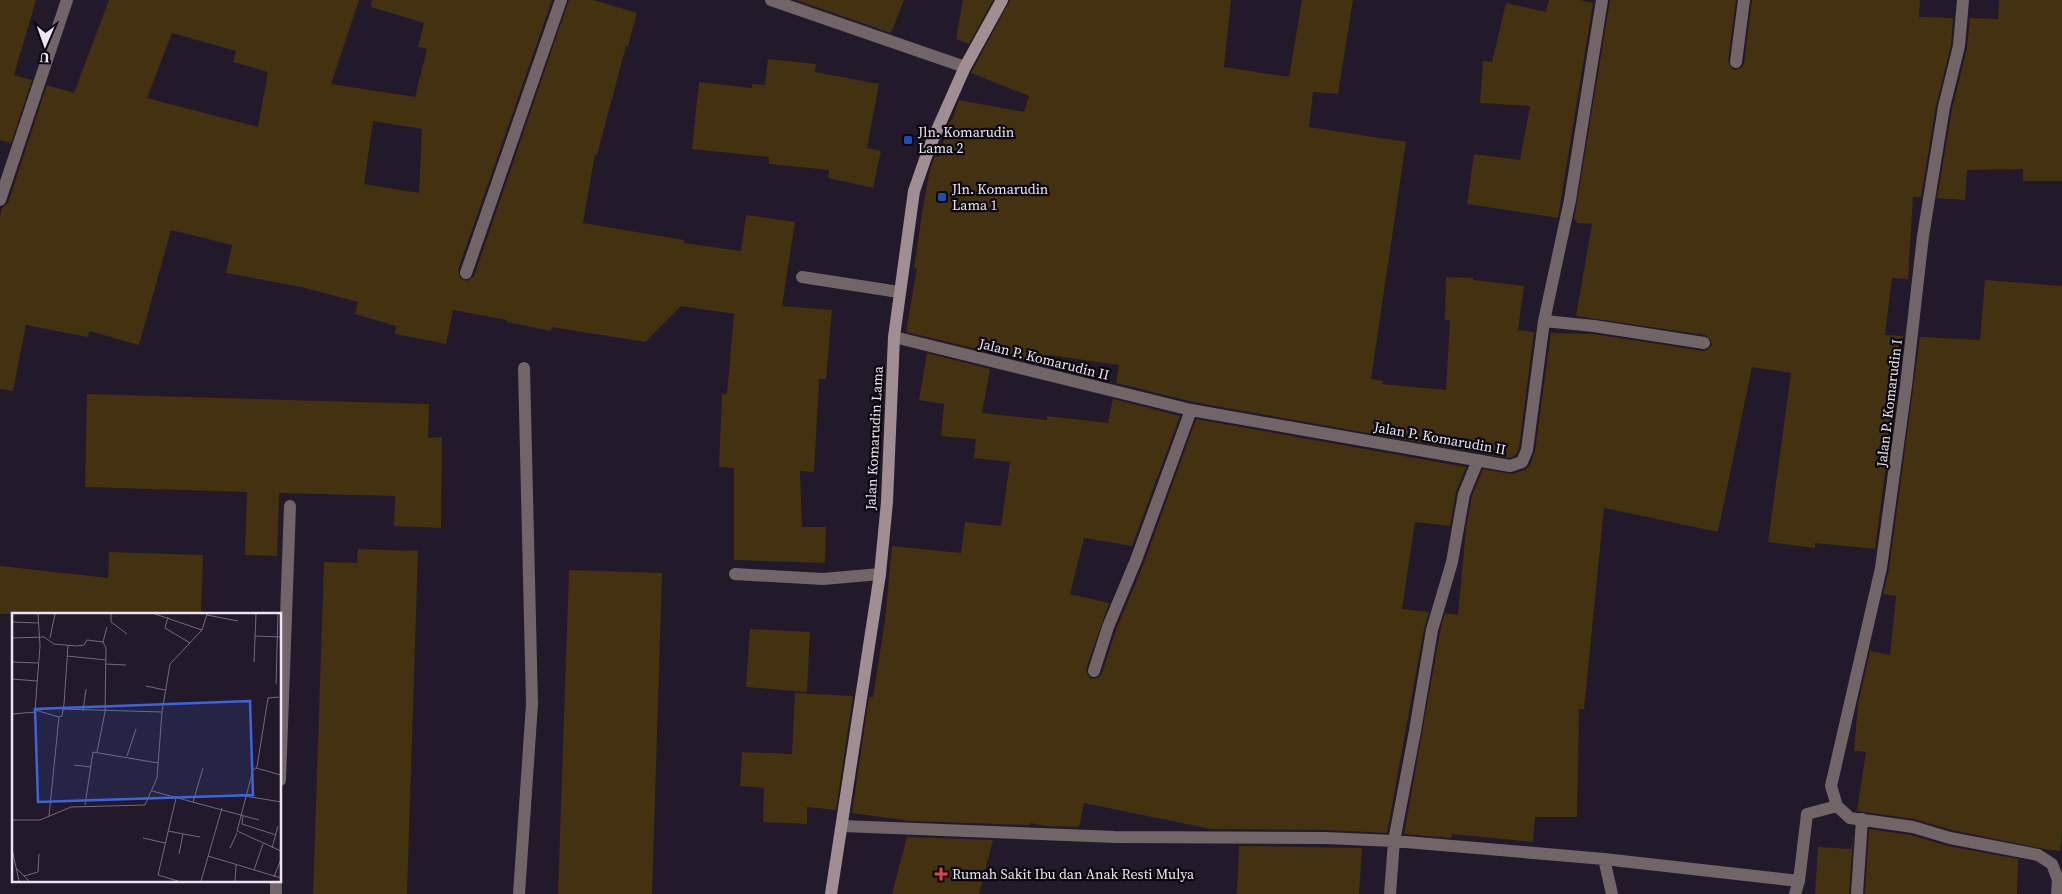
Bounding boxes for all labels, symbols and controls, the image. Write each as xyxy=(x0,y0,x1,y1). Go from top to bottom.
north arrow xyxy=(20,20,70,70)
text: U xyxy=(39,48,50,68)
place label: Jln. Komarudin Lama 2 xyxy=(917,122,1015,158)
marker: Jln. Komarudin Lama 2 xyxy=(902,134,914,146)
place label: Jln. Komarudin Lama 1 xyxy=(951,179,1049,215)
marker: Jln. Komarudin Lama 1 xyxy=(936,191,948,203)
street label: Jalan P. Komarudin II xyxy=(976,333,1111,385)
street label: Jalan P. Komarudin I xyxy=(1871,338,1907,469)
street label: Jalan Komarudin Lama xyxy=(860,365,888,512)
street label: Jalan P. Komarudin II xyxy=(1371,416,1508,459)
inset map xyxy=(12,613,281,882)
place label: Rumah Sakit Ibu dan Anak Resti Mulya xyxy=(952,864,1195,884)
marker: Rumah Sakit Ibu dan Anak Resti Mulya xyxy=(934,867,948,881)

